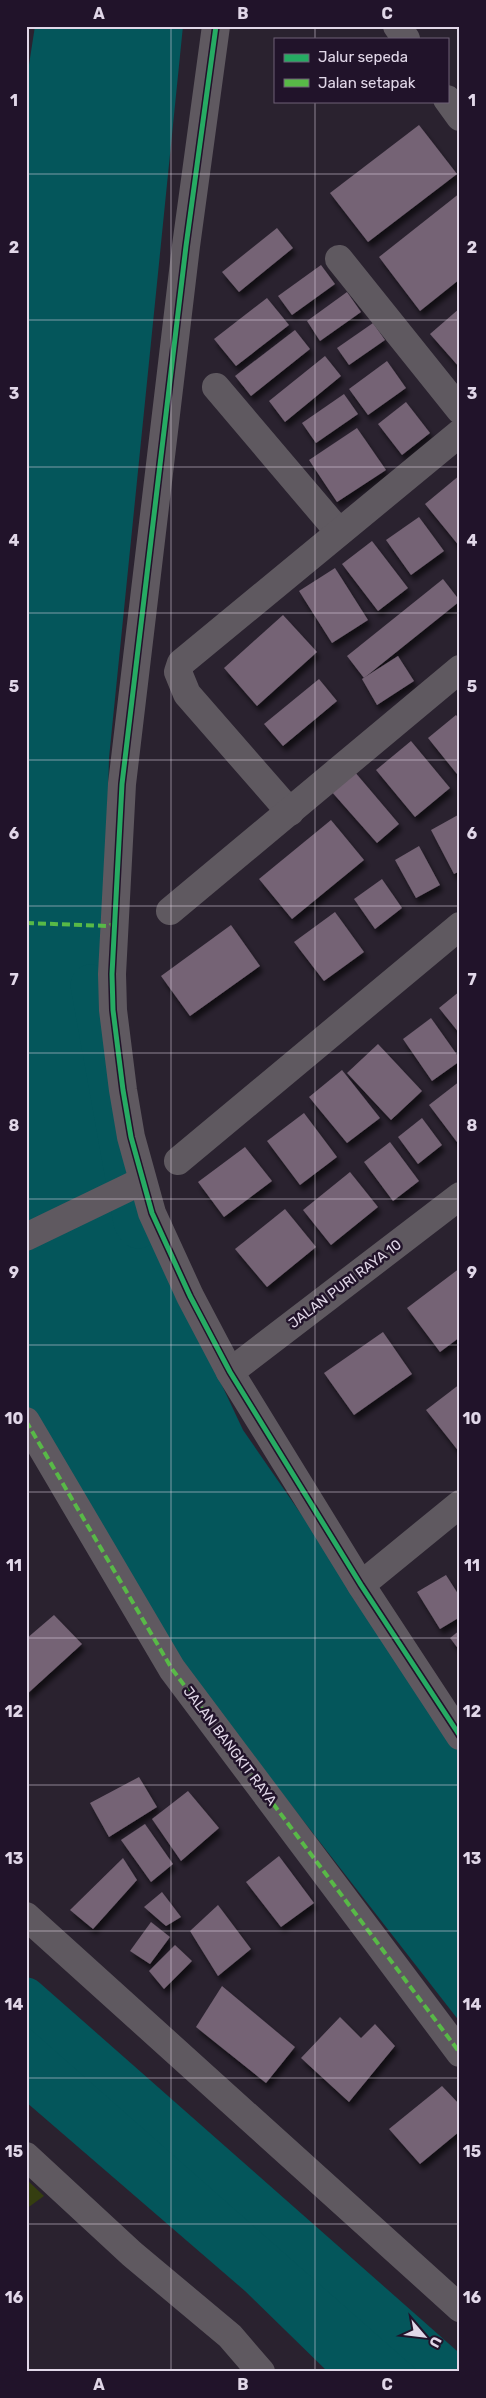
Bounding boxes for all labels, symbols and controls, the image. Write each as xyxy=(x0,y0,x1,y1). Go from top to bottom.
text: A xyxy=(93,4,105,23)
text: B xyxy=(237,4,249,23)
text: C xyxy=(381,4,393,23)
legend xyxy=(274,38,448,102)
text: Jalur sepeda xyxy=(318,48,408,66)
text: Jalan setapak xyxy=(318,74,416,92)
text: 1 xyxy=(10,91,18,110)
text: 1 xyxy=(468,91,476,110)
text: 2 xyxy=(9,238,19,257)
text: 2 xyxy=(467,238,477,257)
text: 3 xyxy=(9,384,19,403)
text: 3 xyxy=(467,384,477,403)
text: 4 xyxy=(9,531,20,550)
text: 4 xyxy=(467,531,478,550)
text: 5 xyxy=(9,677,19,696)
text: 5 xyxy=(467,677,477,696)
text: 6 xyxy=(9,824,19,843)
text: 6 xyxy=(467,824,477,843)
text: 7 xyxy=(9,970,19,989)
text: 7 xyxy=(467,970,477,989)
text: 8 xyxy=(9,1116,20,1135)
text: 8 xyxy=(467,1116,478,1135)
street label: JALAN PURI RAYA 10 xyxy=(285,1236,405,1332)
text: 9 xyxy=(9,1263,19,1282)
text: 9 xyxy=(467,1263,477,1282)
text: 10 xyxy=(5,1409,24,1428)
text: 10 xyxy=(463,1409,482,1428)
text: 11 xyxy=(6,1556,22,1575)
text: 11 xyxy=(464,1556,480,1575)
street label: JALAN BANGKIT RAYA xyxy=(180,1683,281,1809)
text: 12 xyxy=(5,1702,23,1721)
text: 12 xyxy=(463,1702,481,1721)
text: 13 xyxy=(5,1849,23,1868)
text: 13 xyxy=(463,1849,481,1868)
text: 14 xyxy=(5,1995,24,2014)
text: 14 xyxy=(463,1995,482,2014)
text: 15 xyxy=(5,2142,23,2161)
text: 15 xyxy=(463,2142,481,2161)
text: 16 xyxy=(5,2288,23,2307)
text: 16 xyxy=(463,2288,481,2307)
north arrow xyxy=(398,2310,448,2360)
text: U xyxy=(425,2333,445,2350)
text: A xyxy=(93,2375,105,2394)
text: B xyxy=(237,2375,249,2394)
text: C xyxy=(381,2375,393,2394)

